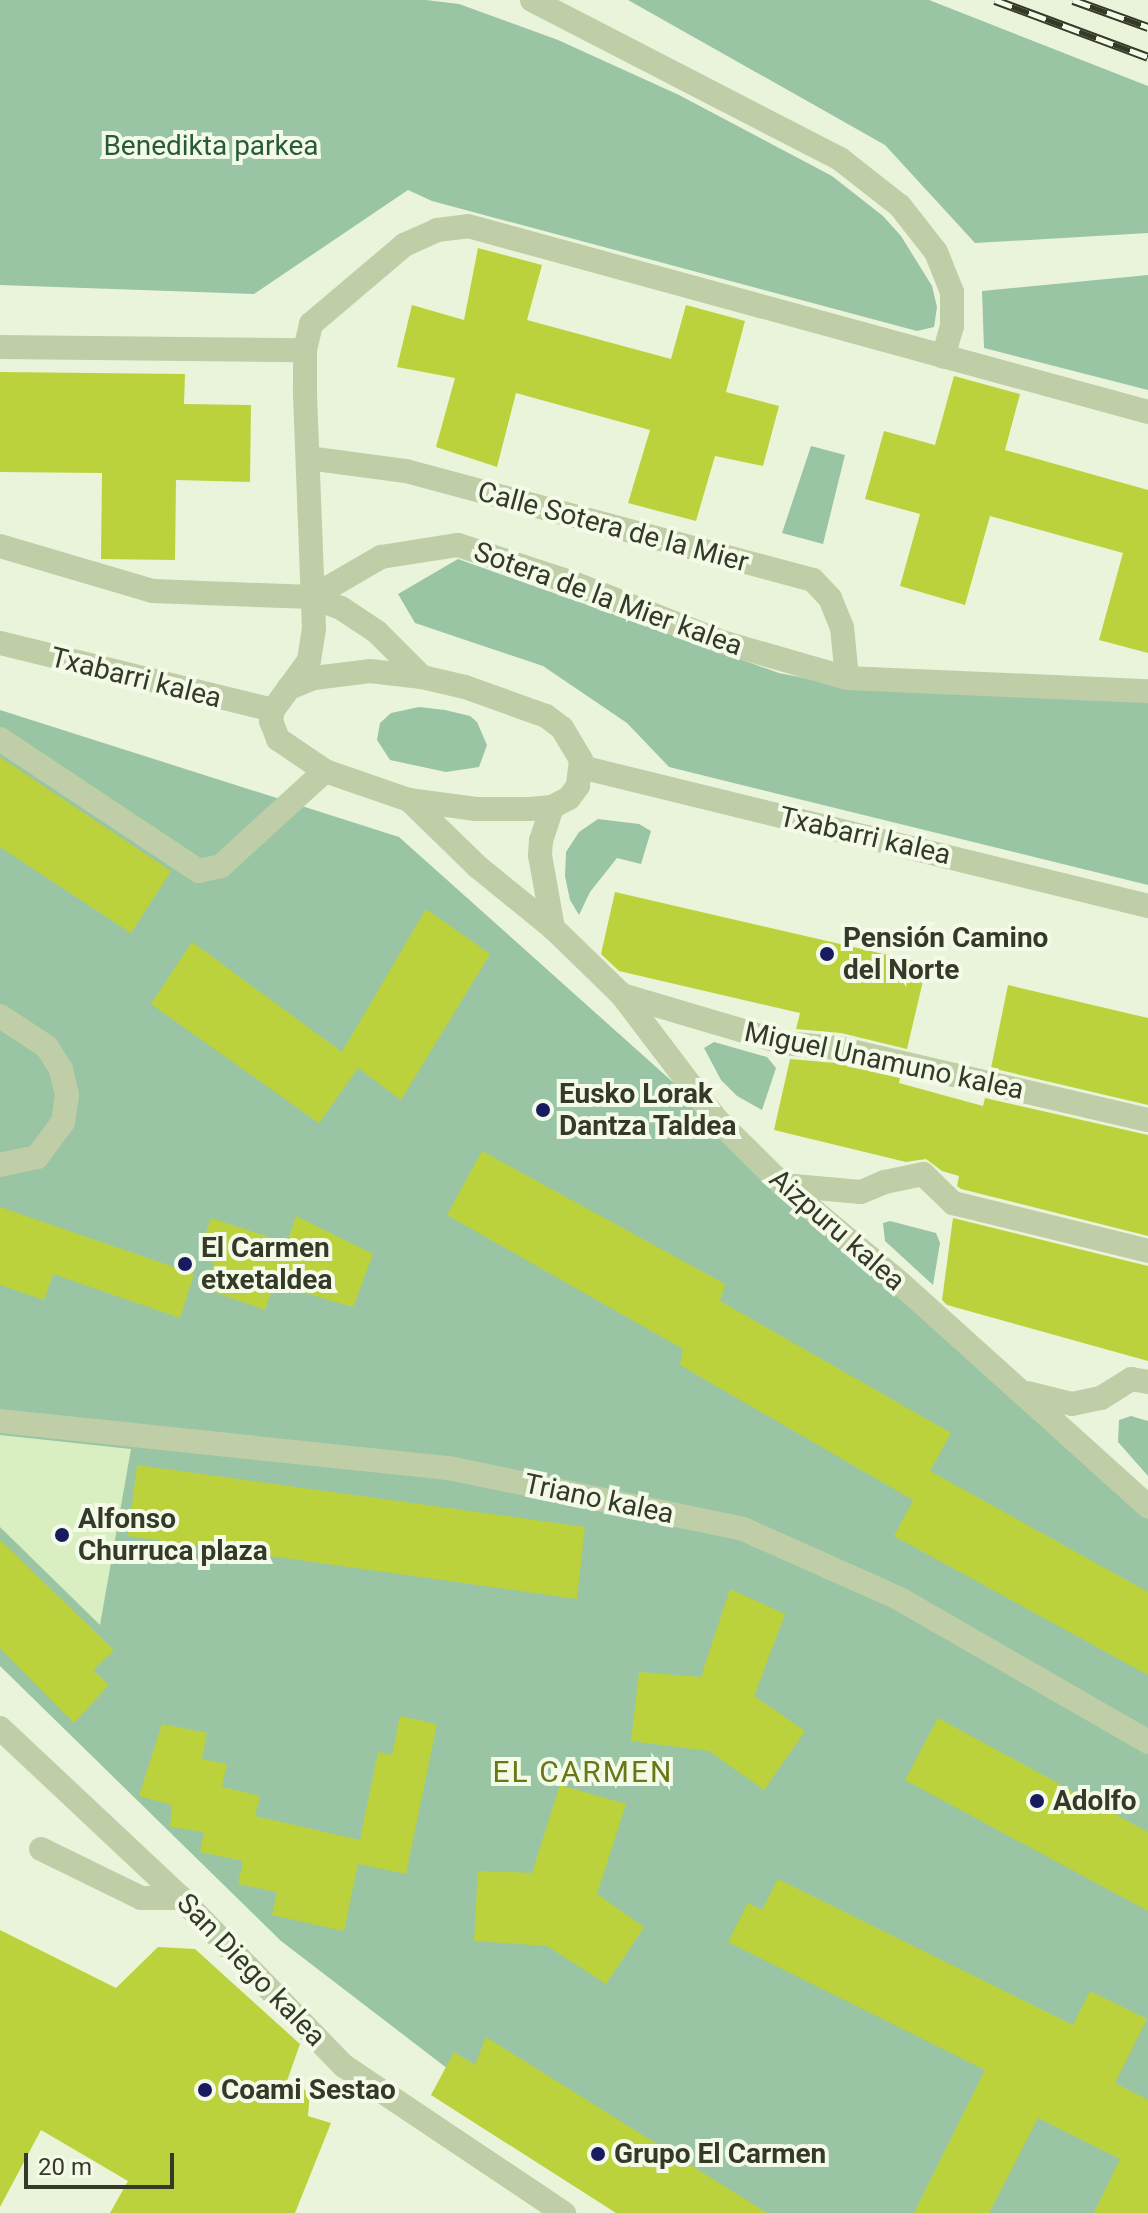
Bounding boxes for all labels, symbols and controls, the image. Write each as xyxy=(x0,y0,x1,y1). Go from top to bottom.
park label: Benedikta parkea xyxy=(103,129,319,163)
street label: Calle Sotera de la Mier xyxy=(474,475,752,579)
street label: Sotera de la Mier kalea xyxy=(469,535,747,663)
street label: Txabarri kalea xyxy=(47,641,225,715)
street label: Txabarri kalea xyxy=(776,800,954,872)
place label: Pensión Camino del Norte xyxy=(843,921,1048,987)
marker: Pensión Camino del Norte xyxy=(818,945,836,963)
street label: Miguel Unamuno kalea xyxy=(741,1015,1027,1107)
place label: Eusko Lorak Dantza Taldea xyxy=(559,1077,737,1143)
marker: Eusko Lorak Dantza Taldea xyxy=(534,1101,552,1119)
street label: Aizpuru kalea xyxy=(762,1162,912,1298)
place label: El Carmen etxetaldea xyxy=(201,1231,332,1297)
marker: El Carmen etxetaldea xyxy=(176,1255,194,1273)
street label: Triano kalea xyxy=(521,1467,677,1531)
place label: Alfonso Churruca plaza xyxy=(78,1502,268,1568)
marker: Alfonso Churruca plaza xyxy=(53,1526,71,1544)
district label: EL CARMEN xyxy=(493,1754,673,1790)
place label: Adolfo xyxy=(1053,1784,1137,1818)
marker: Adolfo xyxy=(1028,1792,1046,1810)
street label: San Diego kalea xyxy=(170,1887,332,2053)
place label: Coami Sestao xyxy=(221,2073,396,2107)
marker: Coami Sestao xyxy=(196,2081,214,2099)
scale bar xyxy=(28,2137,178,2187)
place label: Grupo El Carmen xyxy=(614,2137,826,2171)
marker: Grupo El Carmen xyxy=(589,2145,607,2163)
text: 20 m xyxy=(38,2153,92,2181)

